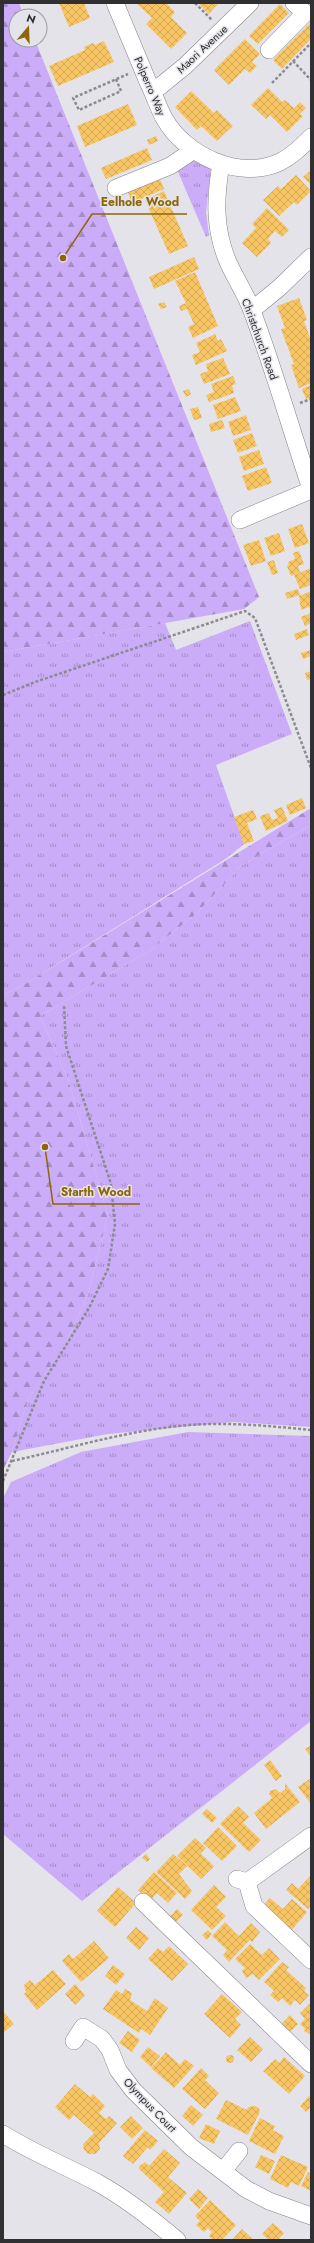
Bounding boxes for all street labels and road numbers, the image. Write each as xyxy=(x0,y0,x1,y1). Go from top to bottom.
street label: Maori Avenue xyxy=(173,21,231,77)
street label: Polperro Way xyxy=(130,54,170,118)
street label: Christchurch Road xyxy=(238,296,282,382)
street label: Olympus Court xyxy=(120,2074,180,2136)

